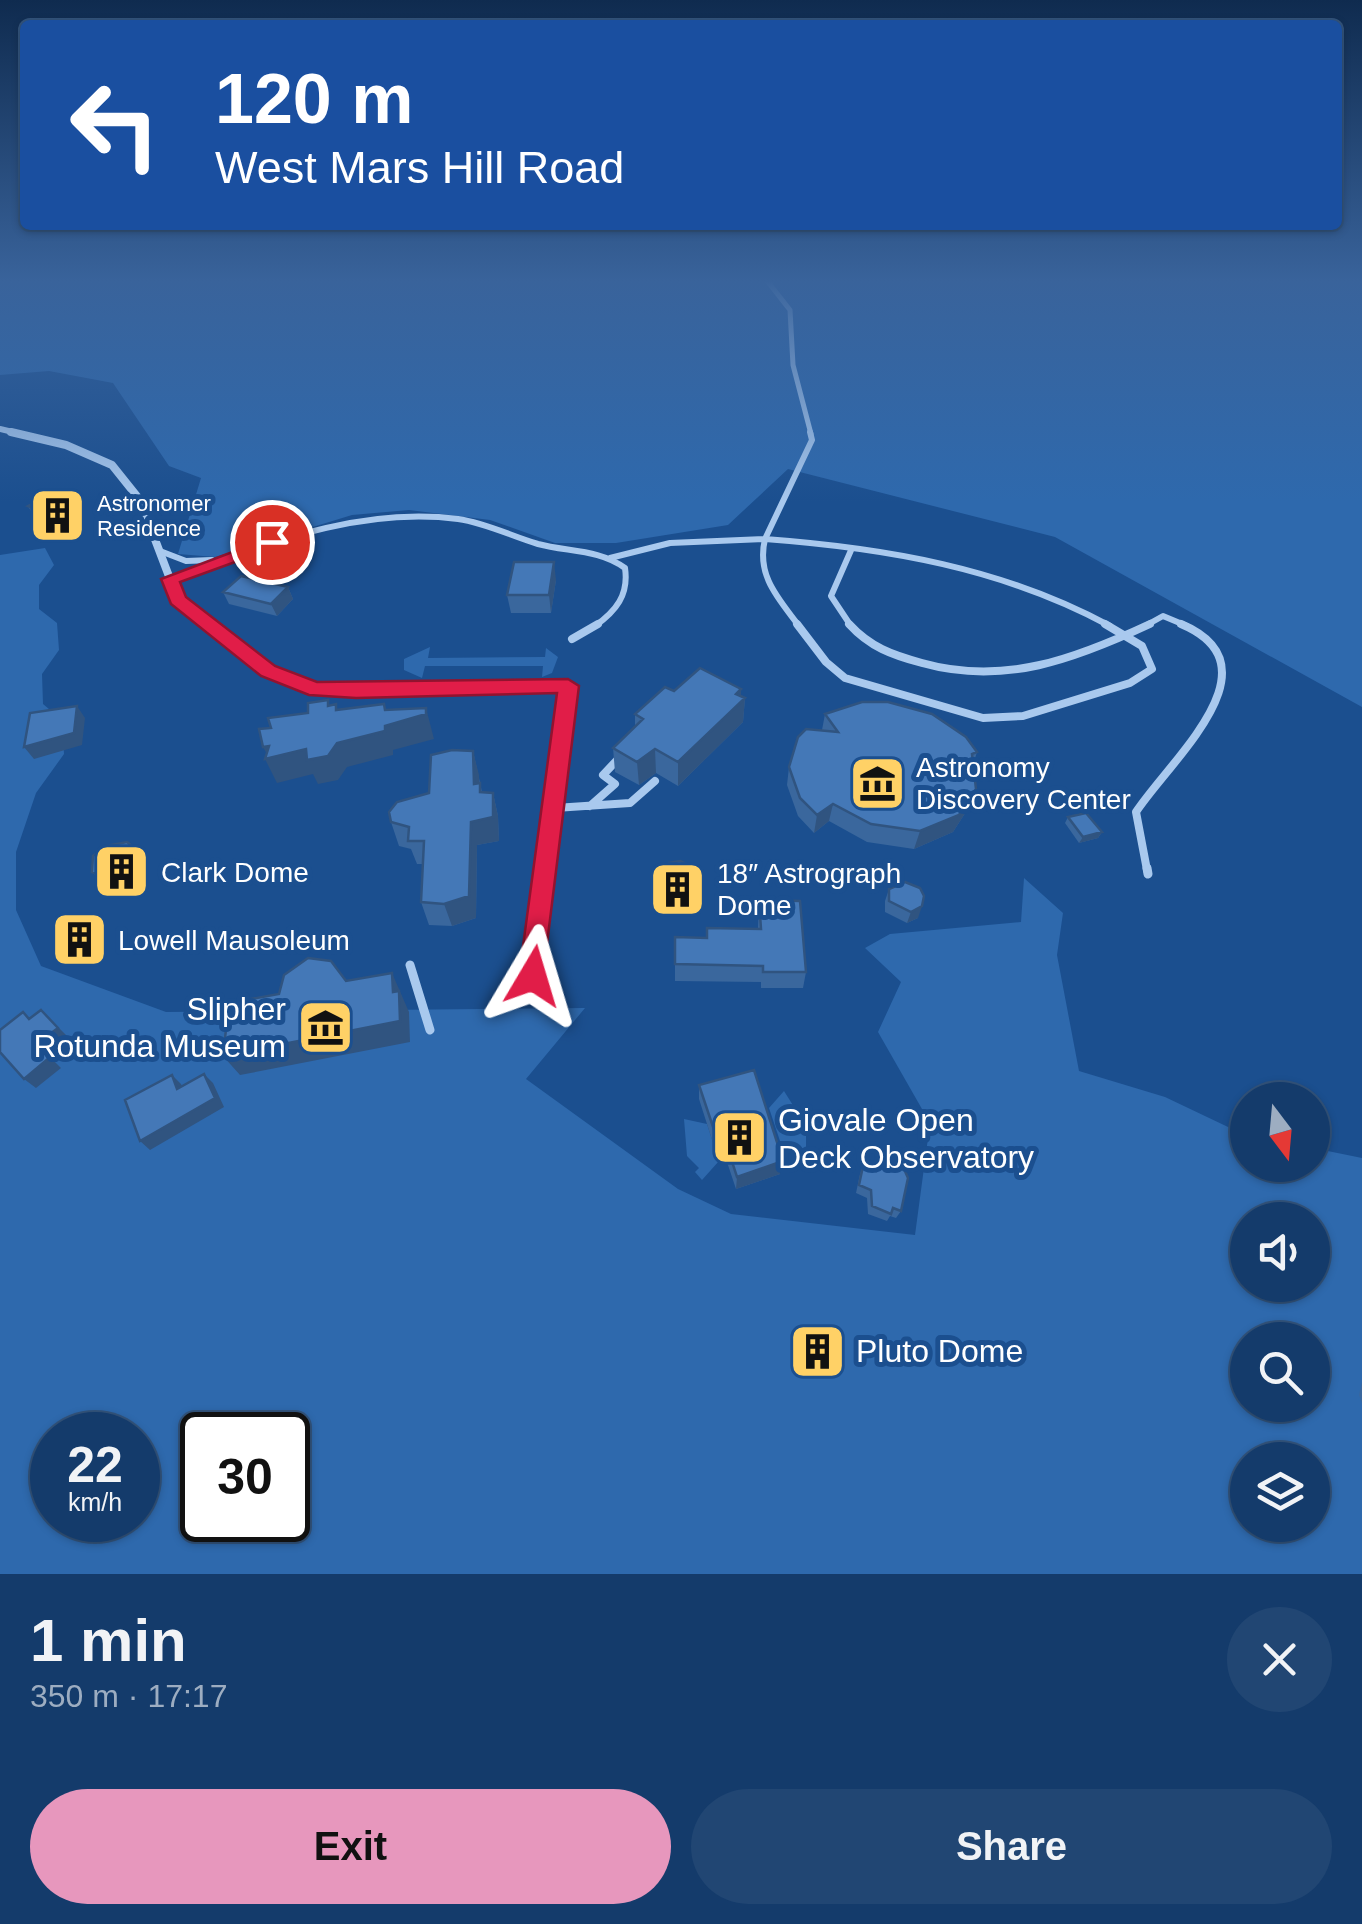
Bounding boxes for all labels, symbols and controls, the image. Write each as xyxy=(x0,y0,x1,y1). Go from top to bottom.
icon: left xyxy=(50,60,180,190)
text: 120 m xyxy=(215,60,413,138)
text: West Mars Hill Road xyxy=(215,142,624,193)
building icon: Astronomer Residence xyxy=(28,486,88,546)
place label: Astronomer Residence xyxy=(97,491,211,541)
pin xyxy=(230,500,315,585)
icon: arrive xyxy=(245,515,300,570)
place label: Astronomy Discovery Center xyxy=(916,752,1131,815)
museum icon: Astronomy Discovery Center xyxy=(847,753,907,813)
building icon: Clark Dome xyxy=(92,842,152,902)
place label: Clark Dome xyxy=(161,857,309,888)
place label: 18″ Astrograph Dome xyxy=(717,858,901,921)
building icon: 18″ Astrograph Dome xyxy=(648,859,708,919)
building icon: Lowell Mausoleum xyxy=(49,910,109,970)
position arrow xyxy=(481,924,585,1028)
place label: Lowell Mausoleum xyxy=(118,925,350,956)
place label: Slipher Rotunda Museum xyxy=(33,991,286,1064)
museum icon: Slipher Rotunda Museum xyxy=(295,997,355,1057)
north arrow xyxy=(1230,1082,1330,1182)
map controls xyxy=(1230,1082,1330,1542)
place label: Giovale Open Deck Observatory xyxy=(778,1102,1034,1175)
building icon: Giovale Open Deck Observatory xyxy=(709,1108,769,1168)
button: sound xyxy=(1230,1202,1330,1302)
building icon: Pluto Dome xyxy=(787,1321,847,1381)
button: search xyxy=(1230,1322,1330,1422)
place label: Pluto Dome xyxy=(856,1333,1023,1369)
speed limit sign: 30 xyxy=(180,1412,310,1542)
text: 22 xyxy=(67,1437,123,1493)
button: layers xyxy=(1230,1442,1330,1542)
text: km/h xyxy=(68,1488,122,1516)
text: 1 min xyxy=(30,1607,187,1674)
button: close xyxy=(1227,1607,1332,1712)
text: 350 m · 17:17 xyxy=(30,1678,227,1714)
button: Exit xyxy=(30,1789,671,1904)
button: Share xyxy=(691,1789,1332,1904)

